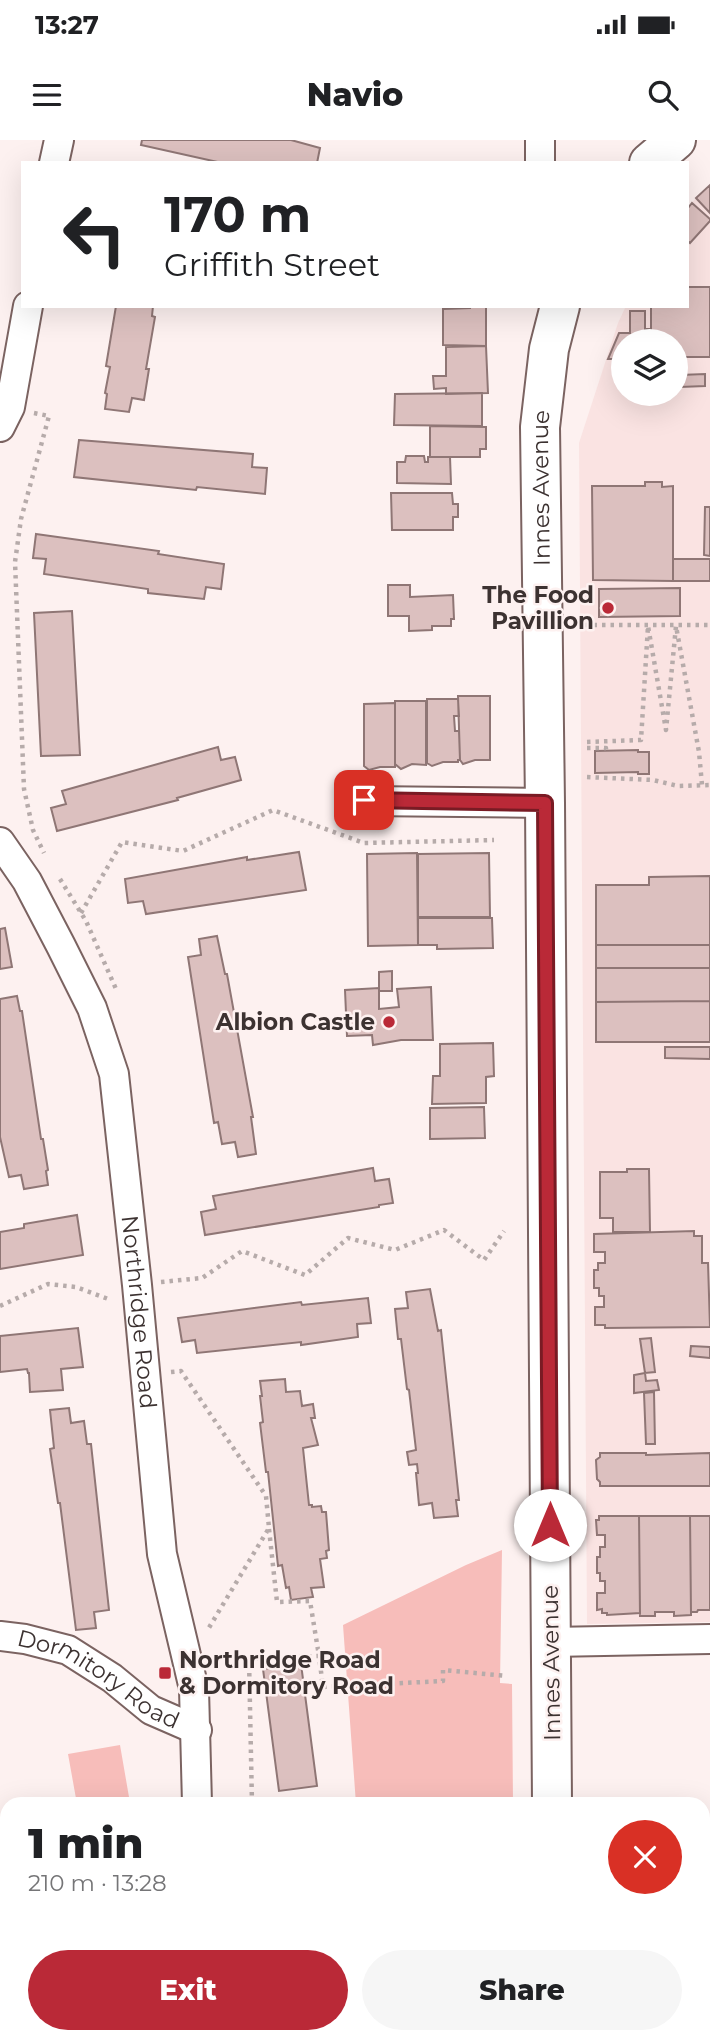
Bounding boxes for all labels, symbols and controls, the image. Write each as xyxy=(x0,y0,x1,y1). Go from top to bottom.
text: 13:27 xyxy=(35,9,99,41)
text: Navio xyxy=(307,75,403,114)
icon: menu xyxy=(28,76,66,114)
icon: search xyxy=(644,76,682,114)
text: 170 m xyxy=(164,185,311,244)
icon: left xyxy=(49,189,140,280)
text: Griffith Street xyxy=(164,245,380,284)
map controls xyxy=(611,329,688,406)
button: layers xyxy=(611,329,688,406)
street label: Innes Avenue xyxy=(526,409,556,566)
place label: The Food Pavillion xyxy=(482,581,594,635)
marker: The Food Pavillion xyxy=(600,600,616,616)
pin xyxy=(334,770,394,830)
icon: arrive xyxy=(345,781,383,819)
place label: Albion Castle xyxy=(215,1008,375,1036)
marker: Albion Castle xyxy=(381,1014,397,1030)
street label: Northridge Road xyxy=(115,1214,162,1410)
position arrow xyxy=(513,1488,587,1562)
street label: Innes Avenue xyxy=(536,1585,566,1741)
street label: Dormitory Road xyxy=(15,1624,184,1735)
place label: Northridge Road & Dormitory Road xyxy=(179,1646,394,1700)
marker: Northridge Road & Dormitory Road xyxy=(157,1665,173,1681)
text: 1 min xyxy=(28,1817,144,1869)
button: close xyxy=(608,1820,682,1894)
text: 210 m · 13:28 xyxy=(28,1869,167,1897)
button: Exit xyxy=(28,1950,348,2030)
button: Share xyxy=(362,1950,682,2030)

